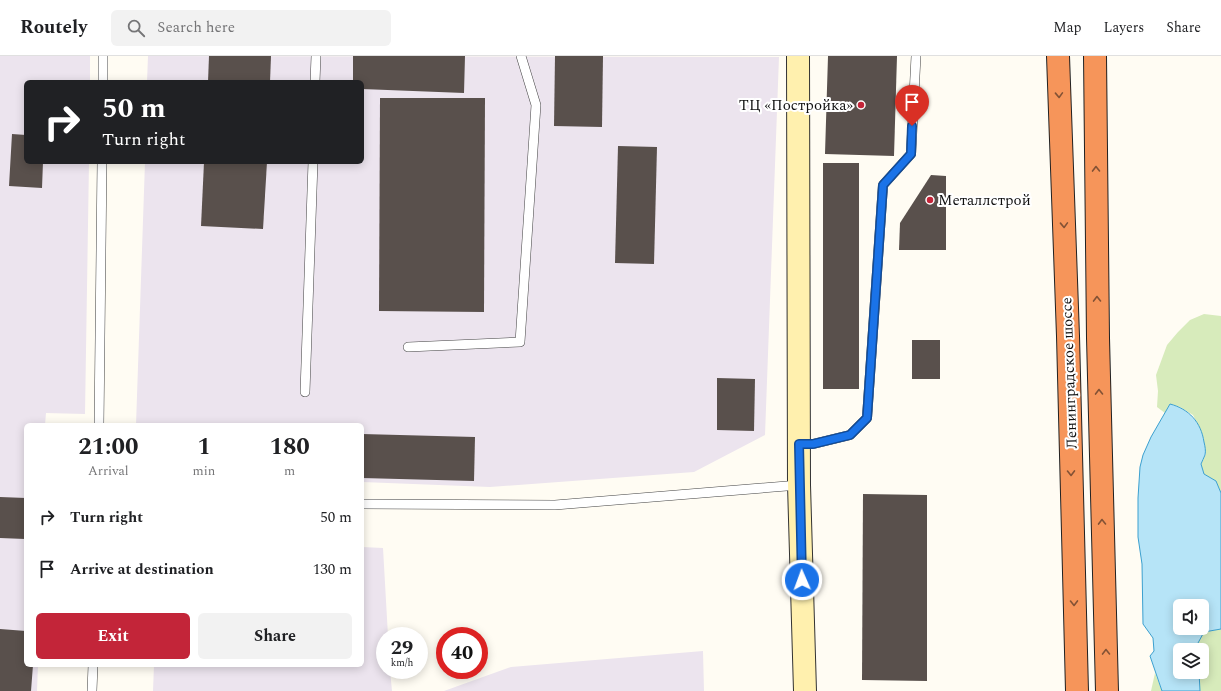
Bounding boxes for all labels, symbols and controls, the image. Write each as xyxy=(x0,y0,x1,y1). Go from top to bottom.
search box xyxy=(111,10,391,46)
text: Routely xyxy=(20,13,87,42)
text: Search here xyxy=(157,16,235,39)
icon: search xyxy=(125,17,147,39)
text: Map xyxy=(1053,17,1082,38)
text: Layers xyxy=(1104,17,1144,38)
text: Share xyxy=(1166,17,1201,38)
pin xyxy=(895,85,929,126)
text: 50 m xyxy=(102,87,166,130)
icon: arrive xyxy=(901,91,923,113)
one-way arrow xyxy=(1055,92,1064,98)
place label: ТЦ «Постройка» xyxy=(739,94,854,117)
icon: right xyxy=(36,96,88,148)
marker: ТЦ «Постройка» xyxy=(856,100,866,110)
text: Turn right xyxy=(102,126,185,153)
one-way arrow xyxy=(1092,166,1100,172)
place label: Металлстрой xyxy=(938,189,1031,212)
marker: Металлстрой xyxy=(925,195,935,205)
one-way arrow xyxy=(1060,222,1068,228)
one-way arrow xyxy=(1093,296,1101,302)
street label: Ленинградское шоссе xyxy=(1055,297,1084,449)
one-way arrow xyxy=(1095,389,1103,395)
text: 21:00 xyxy=(78,429,138,465)
text: 1 xyxy=(197,429,211,465)
text: 180 xyxy=(269,429,310,465)
text: Arrival xyxy=(88,461,129,481)
text: min xyxy=(193,461,215,481)
text: m xyxy=(284,461,295,481)
one-way arrow xyxy=(1067,470,1075,476)
icon: right xyxy=(36,506,58,528)
text: Turn right xyxy=(70,506,143,529)
text: 50 m xyxy=(320,506,352,529)
one-way arrow xyxy=(1098,519,1106,525)
icon: arrive xyxy=(36,558,58,580)
text: Arrive at destination xyxy=(70,558,214,581)
text: 130 m xyxy=(313,558,352,581)
position arrow xyxy=(781,559,823,601)
map controls xyxy=(1173,599,1209,679)
button: sound xyxy=(1173,599,1209,635)
one-way arrow xyxy=(1070,600,1079,606)
button: Exit xyxy=(36,613,190,659)
button: Share xyxy=(198,613,352,659)
speed limit sign: 40 xyxy=(436,627,488,679)
text: 29 xyxy=(391,633,413,663)
button: layers xyxy=(1173,643,1209,679)
one-way arrow xyxy=(1101,649,1110,655)
text: km/h xyxy=(391,655,413,671)

